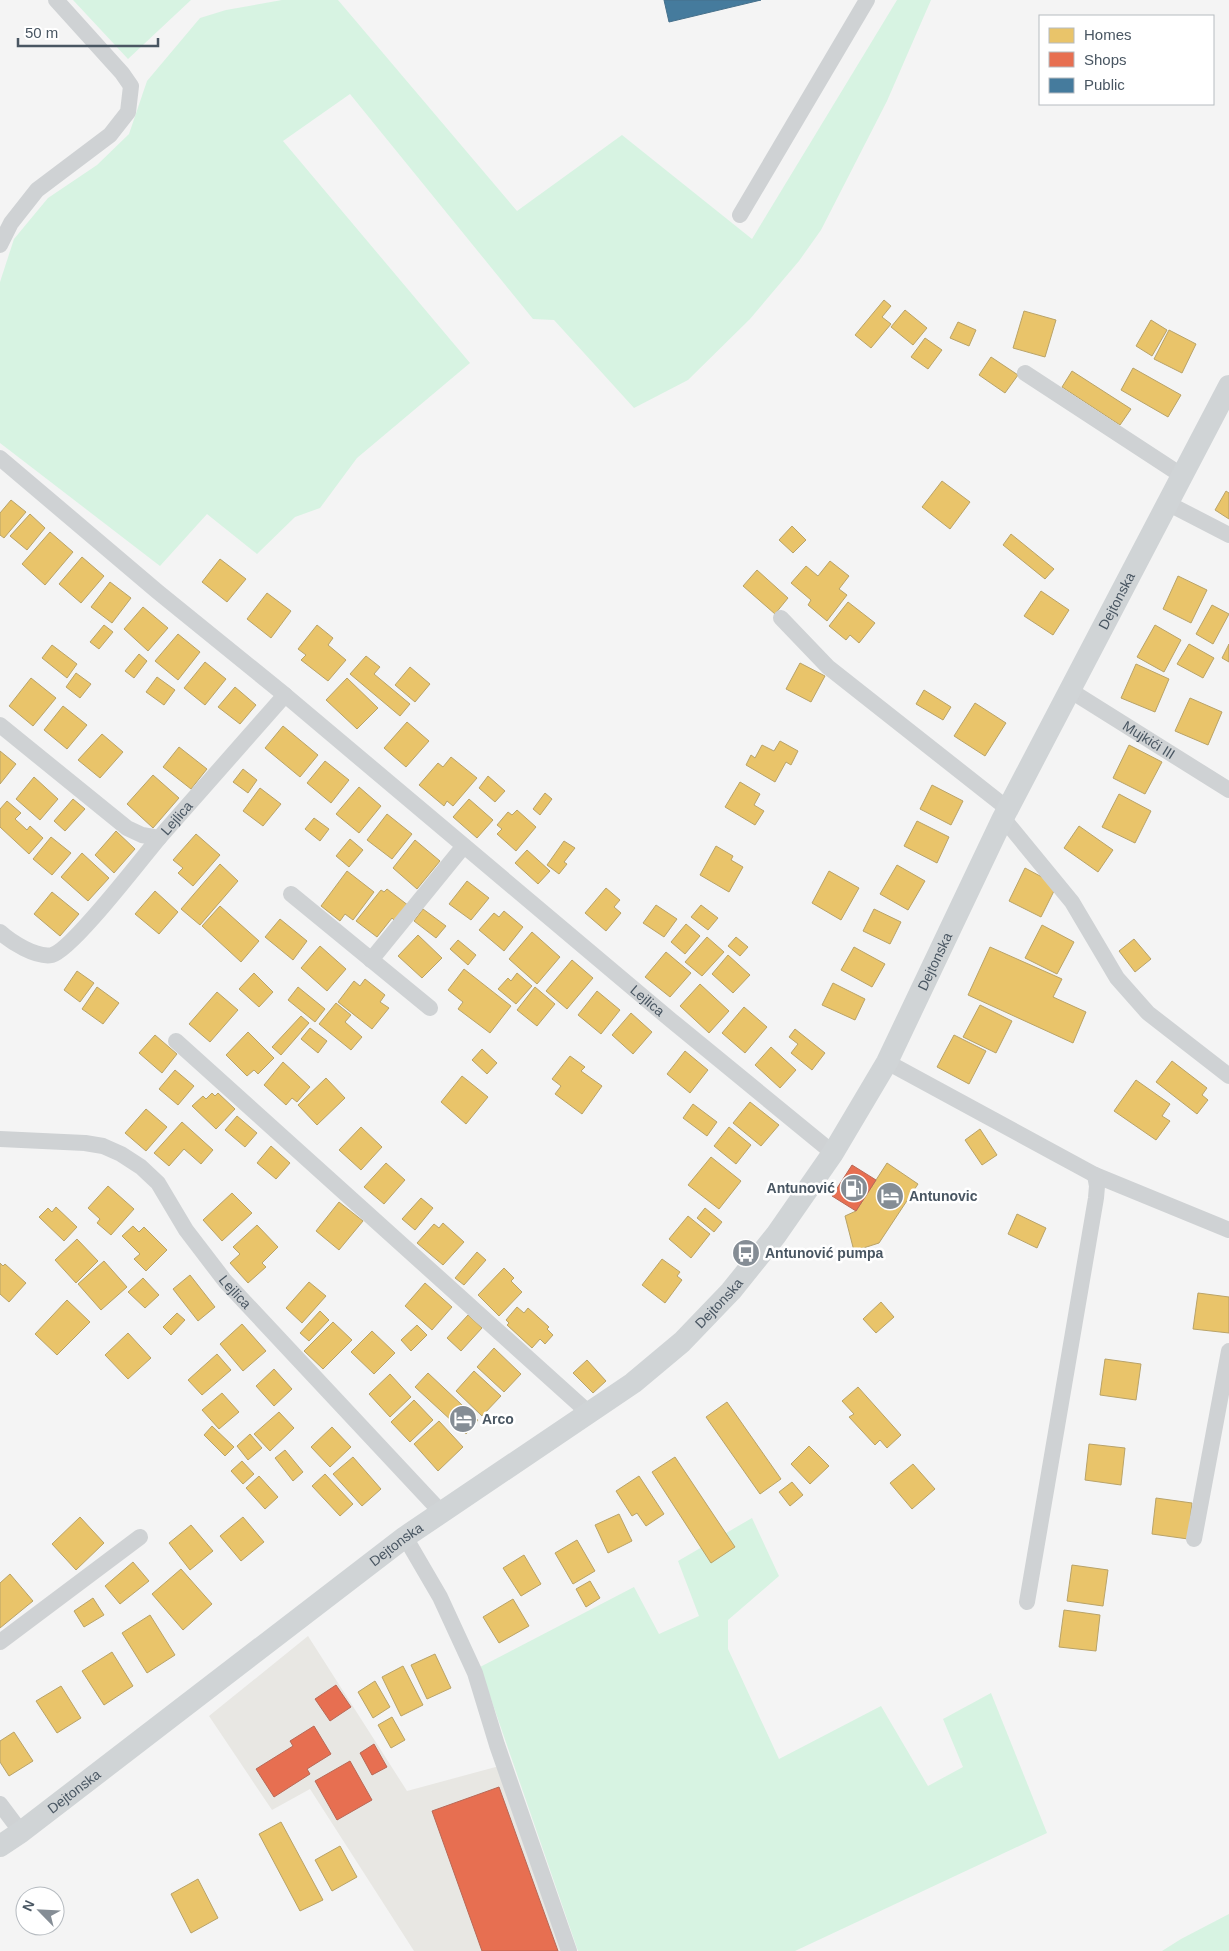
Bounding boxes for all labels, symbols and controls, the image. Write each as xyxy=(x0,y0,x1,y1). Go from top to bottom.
scale bar xyxy=(18,15,158,47)
legend xyxy=(1039,15,1214,105)
text: 50 m xyxy=(25,24,58,41)
text: Homes xyxy=(1084,26,1132,43)
text: Shops xyxy=(1084,51,1127,68)
text: Public xyxy=(1084,76,1125,93)
street label: Dejtonska xyxy=(1095,569,1138,632)
street label: Mujkići III xyxy=(1120,718,1178,762)
street label: Lejlica xyxy=(157,798,196,838)
street label: Dejtonska xyxy=(914,930,955,993)
street label: Lejlica xyxy=(627,981,668,1019)
fuel station icon: Antunović xyxy=(839,1173,869,1203)
place label: Antunović xyxy=(767,1180,835,1196)
hotel icon: Antunovic xyxy=(875,1181,905,1211)
place label: Antunovic xyxy=(909,1188,978,1204)
bus stop icon: Antunović pumpa xyxy=(731,1238,761,1268)
place label: Antunović pumpa xyxy=(765,1245,883,1261)
street label: Lejlica xyxy=(216,1272,255,1312)
street label: Dejtonska xyxy=(692,1275,746,1331)
hotel icon: Arco xyxy=(448,1404,478,1434)
place label: Arco xyxy=(482,1411,514,1427)
street label: Dejtonska xyxy=(366,1519,426,1569)
street label: Dejtonska xyxy=(44,1766,104,1817)
north arrow xyxy=(15,1886,65,1936)
text: N xyxy=(19,1898,37,1914)

